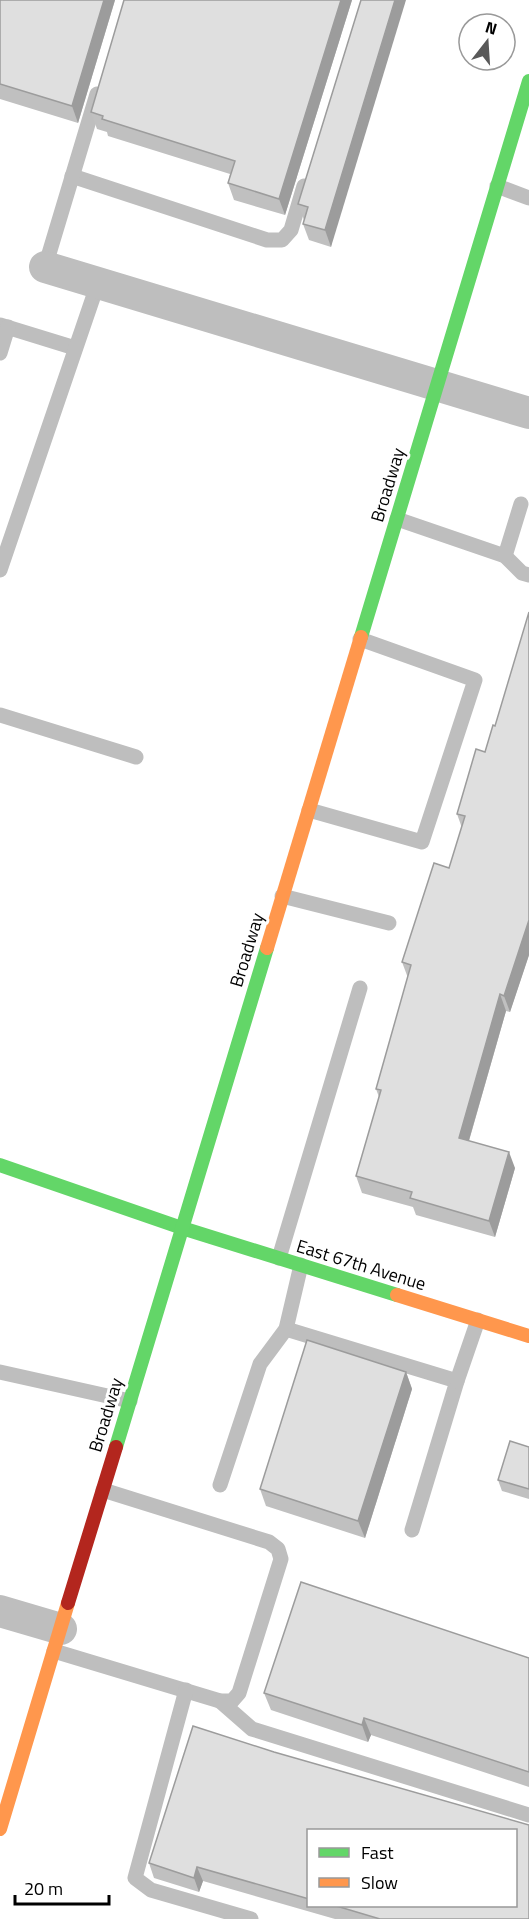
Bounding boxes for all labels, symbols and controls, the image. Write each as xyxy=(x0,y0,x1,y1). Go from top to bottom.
north arrow xyxy=(457,12,517,72)
text: N xyxy=(483,15,500,41)
street label: Broadway xyxy=(363,444,412,525)
street label: Broadway xyxy=(222,909,271,990)
street label: East 67th Avenue xyxy=(293,1232,429,1297)
street label: Broadway xyxy=(81,1374,130,1455)
legend xyxy=(307,1829,517,1907)
text: Fast xyxy=(361,1839,394,1866)
scale bar xyxy=(15,1868,110,1906)
text: Slow xyxy=(361,1869,398,1896)
text: 20 m xyxy=(24,1875,63,1902)

